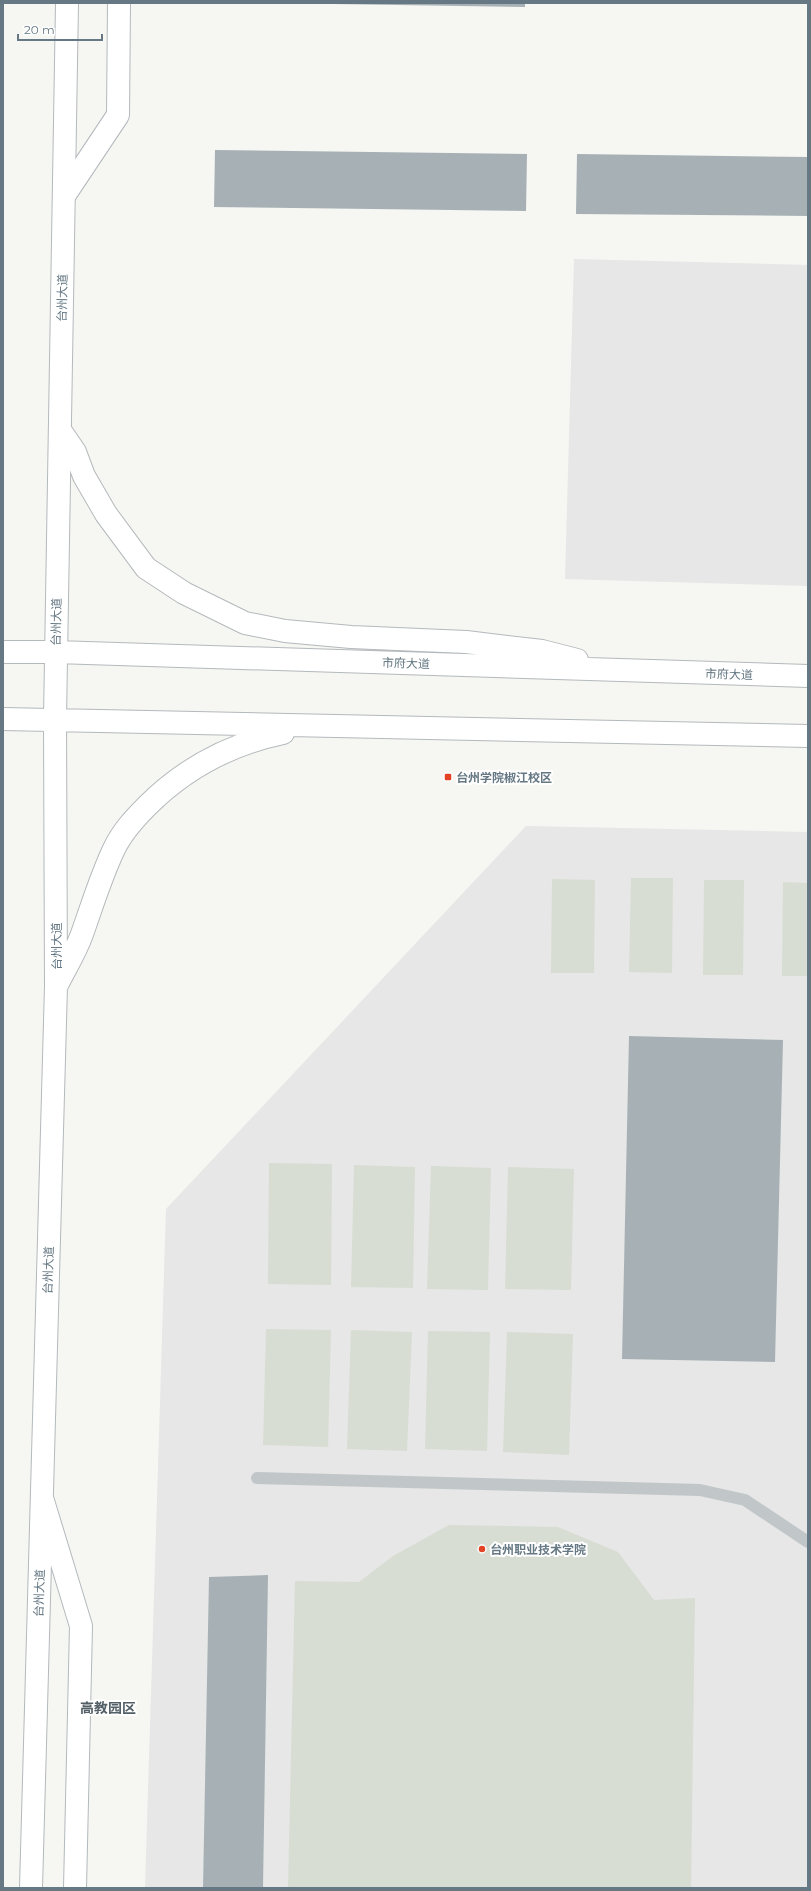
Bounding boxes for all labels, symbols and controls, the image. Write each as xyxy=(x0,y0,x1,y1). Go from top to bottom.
scale bar xyxy=(18,16,102,42)
text: 20 m xyxy=(24,22,55,37)
street label: 台州大道 xyxy=(54,274,70,322)
street label: 台州大道 xyxy=(48,598,64,646)
street label: 市府大道 xyxy=(382,655,430,671)
street label: 市府大道 xyxy=(705,666,753,682)
place label: 台州学院椒江校区 xyxy=(456,770,552,785)
marker: 台州学院椒江校区 xyxy=(443,772,453,782)
street label: 台州大道 xyxy=(49,922,64,970)
street label: 台州大道 xyxy=(40,1246,56,1294)
place label: 台州职业技术学院 xyxy=(490,1542,586,1557)
marker: 台州职业技术学院 xyxy=(477,1544,487,1554)
street label: 台州大道 xyxy=(31,1569,47,1617)
district label: 高教园区 xyxy=(80,1699,136,1717)

